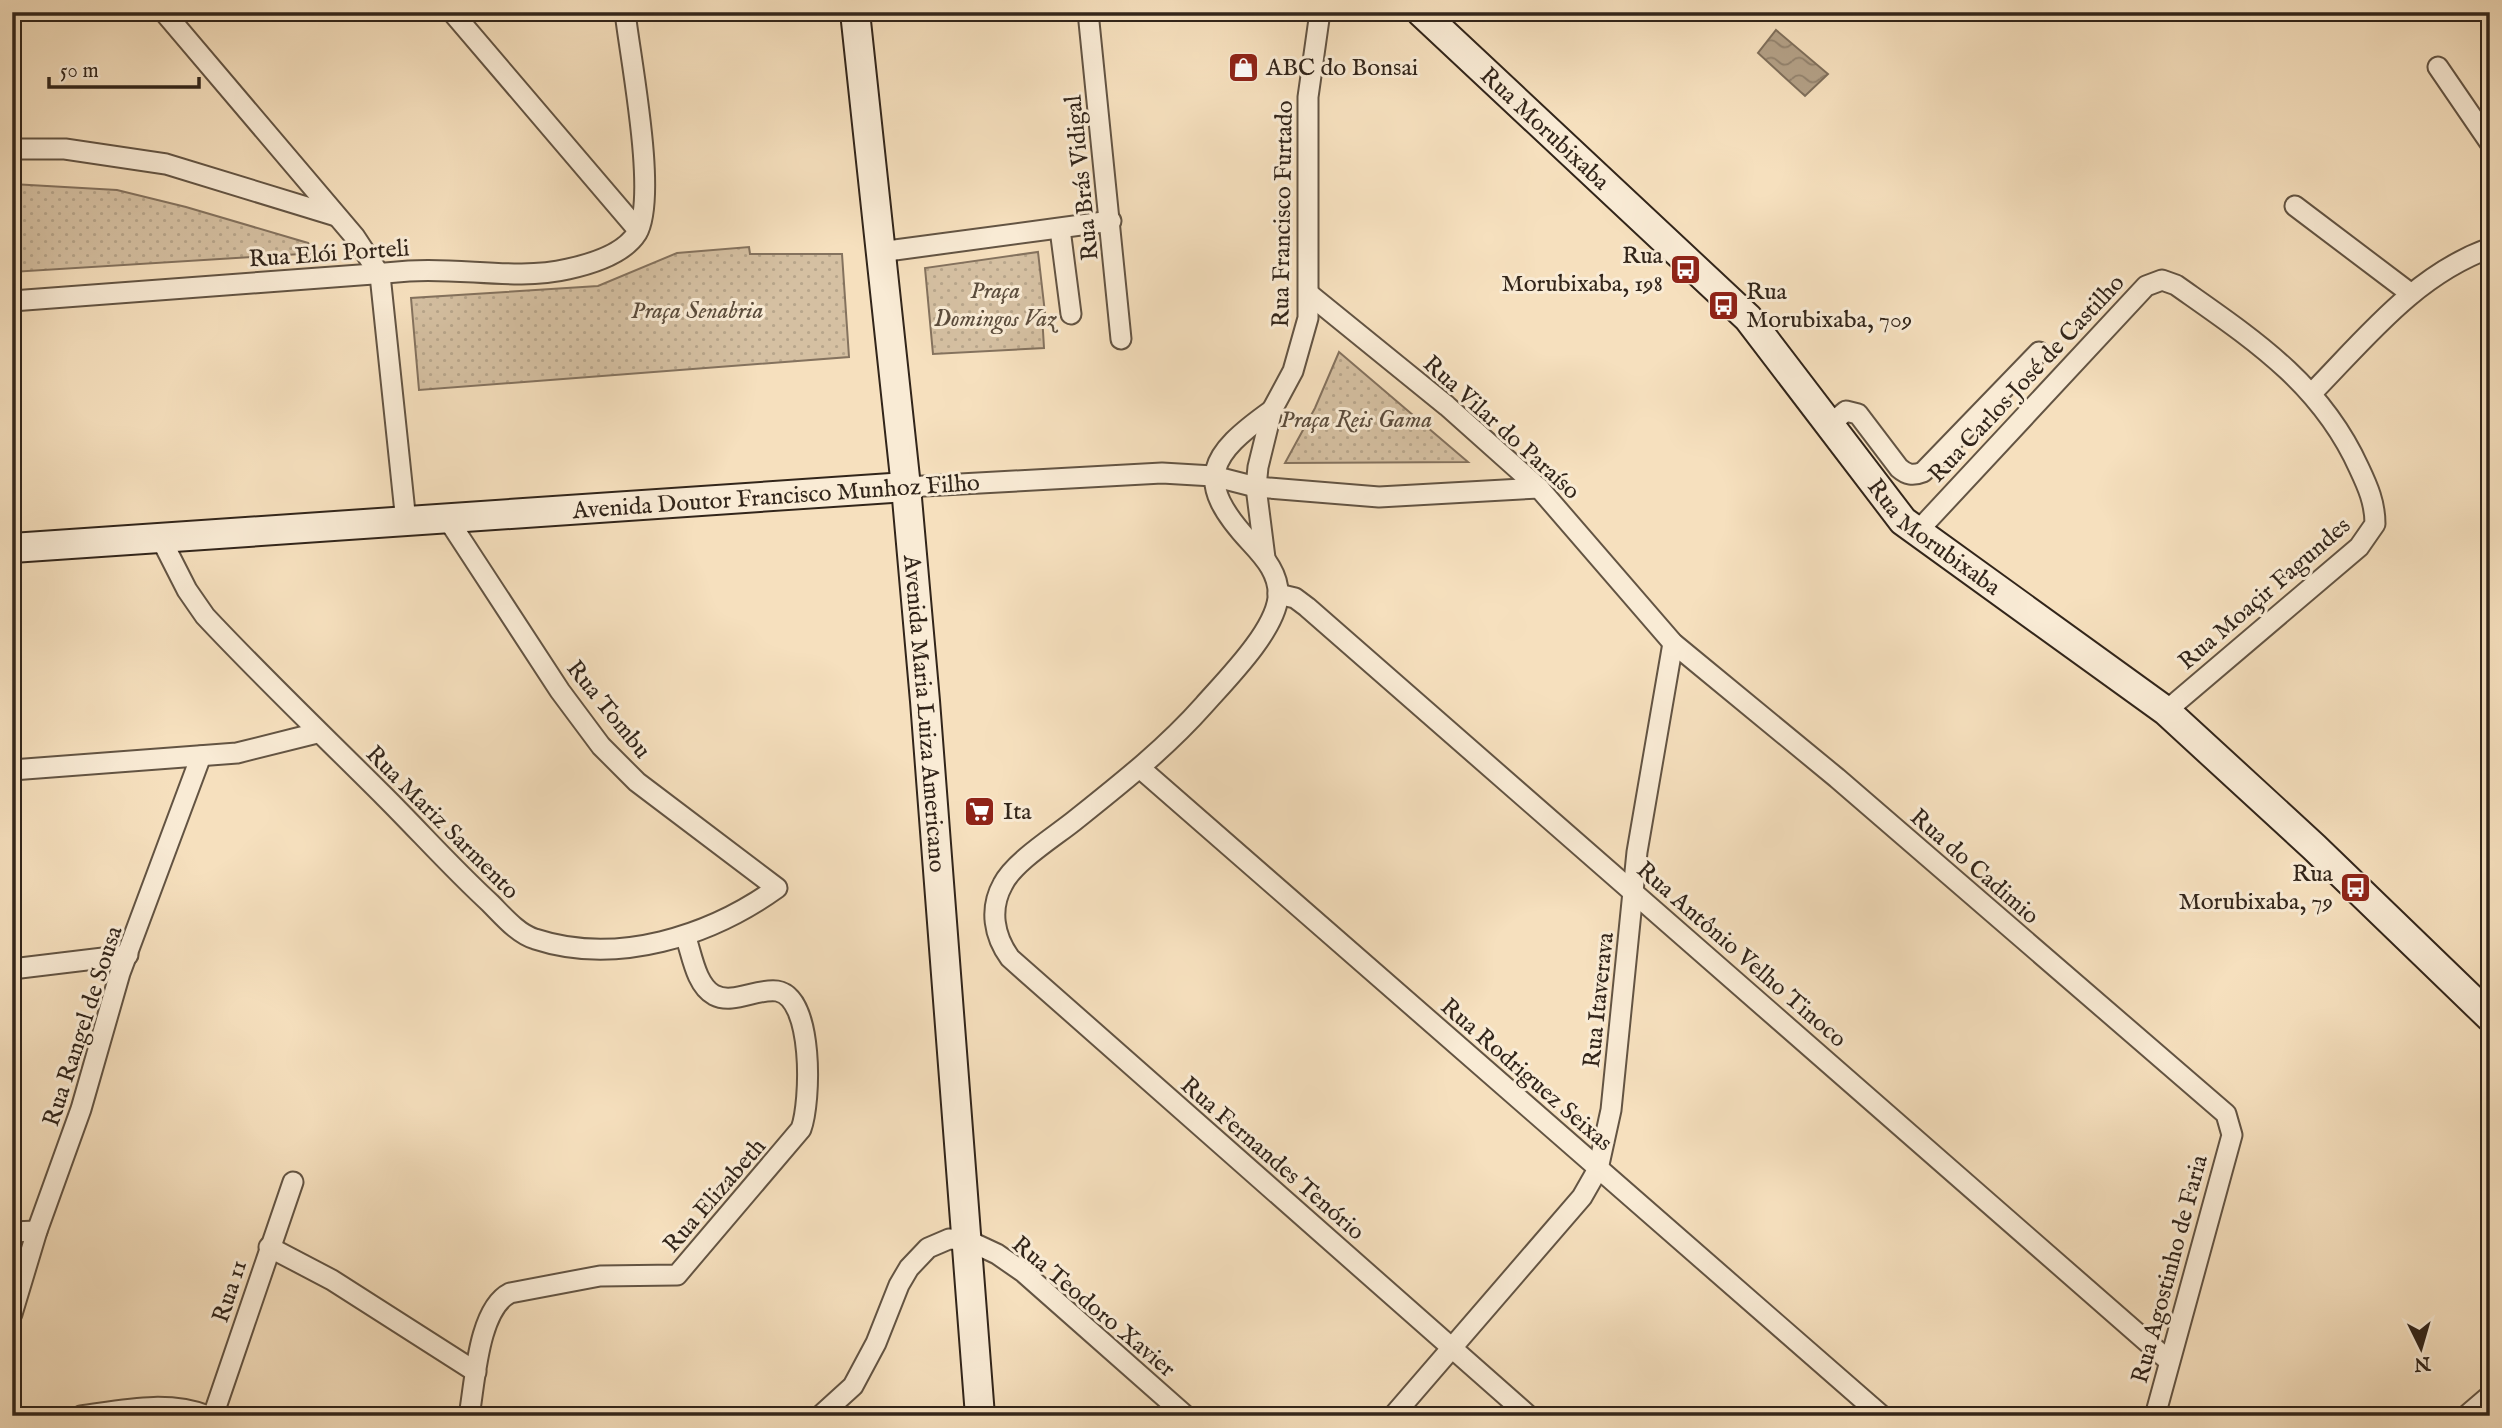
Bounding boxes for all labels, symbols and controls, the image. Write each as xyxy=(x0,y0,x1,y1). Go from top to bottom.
scale bar xyxy=(49,46,200,90)
shop icon: ABC do Bonsai xyxy=(1226,50,1260,84)
place label: ABC do Bonsai xyxy=(1265,53,1418,84)
text: 50 m xyxy=(60,58,99,85)
street label: Rua Morubixaba xyxy=(1472,61,1616,198)
street label: Rua Brás Vidigal xyxy=(1058,93,1107,262)
street label: Rua Francisco Furtado xyxy=(1266,100,1301,328)
street label: Rua Elói Porteli xyxy=(248,233,411,276)
place label: Rua Morubixaba, 198 xyxy=(1501,241,1664,300)
bus stop icon: Rua Morubixaba, 198 xyxy=(1669,252,1703,286)
street label: Rua Carlos José de Castilho xyxy=(1922,268,2132,490)
park label: Praça Domingos Vaz xyxy=(934,276,1059,335)
place label: Rua Morubixaba, 709 xyxy=(1746,277,1912,336)
bus stop icon: Rua Morubixaba, 709 xyxy=(1706,288,1740,322)
park label: Praça Senabria xyxy=(631,296,763,327)
street label: Rua Vilar do Paraíso xyxy=(1416,349,1586,507)
park label: Praça Reis Gama xyxy=(1280,405,1432,436)
street label: Avenida Doutor Francisco Munhoz Filho xyxy=(570,468,981,527)
street label: Rua Morubixaba xyxy=(1859,473,2007,604)
street label: Rua Moaçir Fagundes xyxy=(2172,511,2358,677)
street label: Avenida Maria Luiza Americano xyxy=(895,552,952,874)
street label: Rua Tombu xyxy=(559,654,657,766)
street label: Rua Mariz Sarmento xyxy=(358,739,526,907)
supermarket icon: Ita xyxy=(963,794,997,828)
place label: Ita xyxy=(1003,797,1032,828)
street label: Rua do Cadimio xyxy=(1903,802,2045,932)
street label: Rua Antônio Velho Tinoco xyxy=(1629,855,1853,1055)
place label: Rua Morubixaba, 79 xyxy=(2178,859,2334,918)
bus stop icon: Rua Morubixaba, 79 xyxy=(2339,870,2373,904)
street label: Rua Rangel de Sousa xyxy=(36,922,131,1131)
street label: Rua Itaverava xyxy=(1577,930,1622,1069)
street label: Rua Rodriguez Seixas xyxy=(1433,992,1619,1158)
street label: Rua Fernandes Tenório xyxy=(1173,1070,1371,1248)
street label: Rua Elizabeth xyxy=(657,1132,774,1260)
street label: Rua Agostinho de Faria xyxy=(2125,1151,2216,1387)
street label: Rua Teodoro Xavier xyxy=(1005,1230,1181,1385)
street label: Rua 11 xyxy=(206,1256,255,1327)
north arrow xyxy=(2386,1312,2456,1382)
text: N xyxy=(2413,1350,2433,1376)

